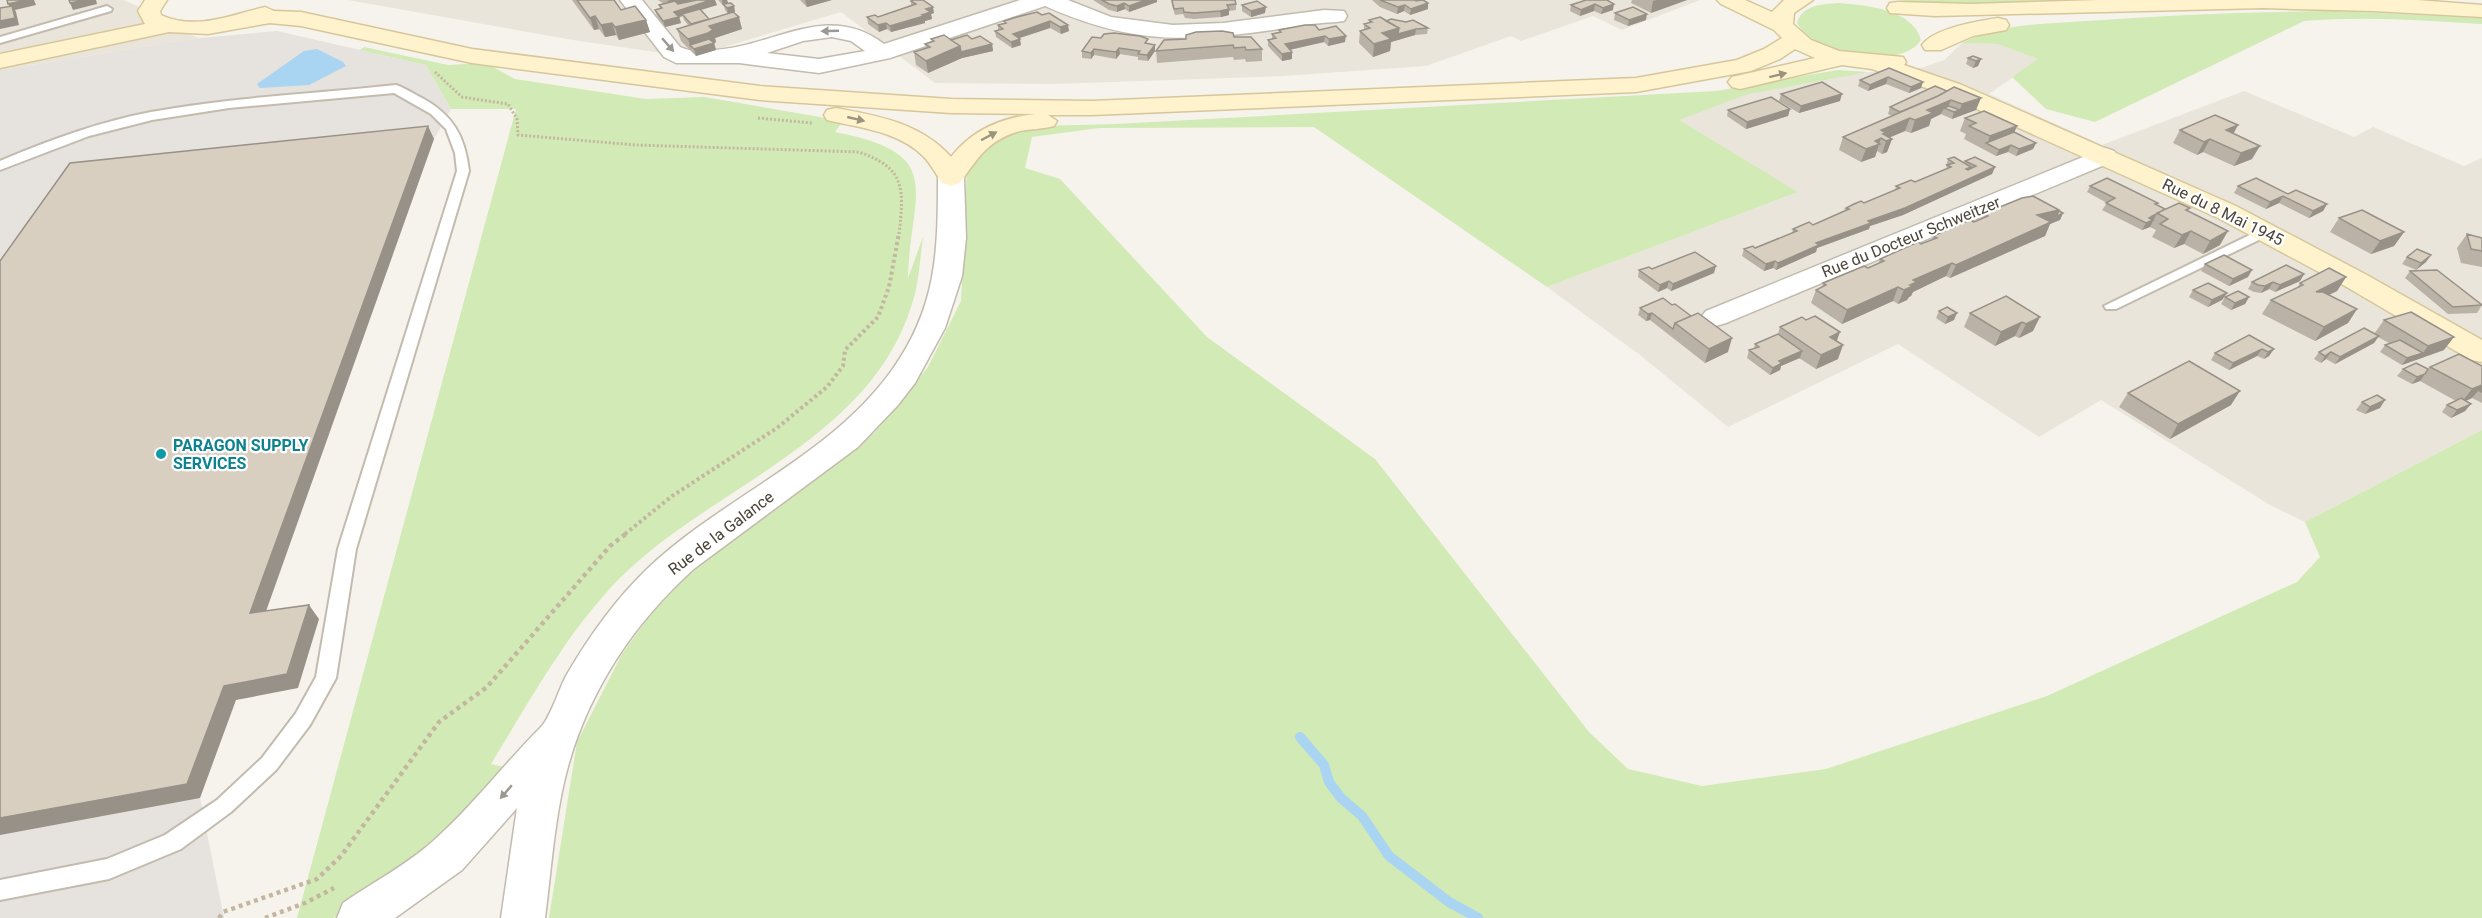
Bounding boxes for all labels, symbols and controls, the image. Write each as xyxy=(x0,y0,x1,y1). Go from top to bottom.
one-way arrow xyxy=(820,27,839,36)
one-way arrow xyxy=(661,37,674,52)
one-way arrow xyxy=(1769,69,1787,79)
one-way arrow xyxy=(847,115,866,124)
one-way arrow xyxy=(980,131,997,141)
street label: Rue du 8 Mai 1945 xyxy=(2159,174,2287,250)
street label: Rue du Docteur Schweitzer xyxy=(1819,192,2004,282)
place label: PARAGON SUPPLY SERVICES xyxy=(173,436,308,473)
marker: PARAGON SUPPLY SERVICES xyxy=(154,447,168,461)
street label: Rue de la Galance xyxy=(665,487,777,579)
one-way arrow xyxy=(500,784,513,799)

